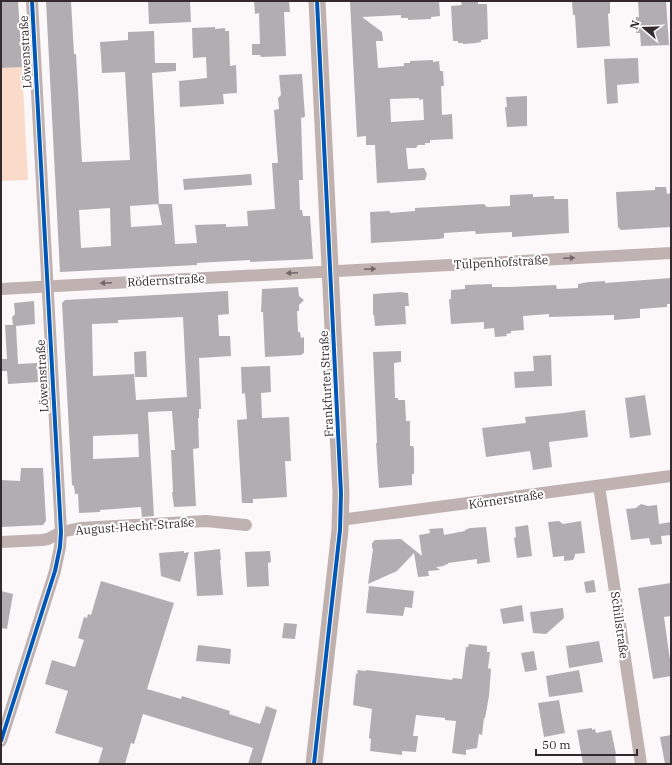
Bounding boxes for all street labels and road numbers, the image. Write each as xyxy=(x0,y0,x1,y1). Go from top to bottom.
street label: Löwenstraße xyxy=(16,15,34,89)
street label: Tulpenhofstraße xyxy=(453,252,549,272)
street label: Rödernstraße xyxy=(127,270,205,290)
street label: Frankfurter Straße xyxy=(316,330,336,438)
street label: Löwenstraße xyxy=(33,339,51,413)
street label: Körnerstraße xyxy=(467,486,545,512)
street label: August-Hecht-Straße xyxy=(75,514,195,538)
street label: Schillstraße xyxy=(608,590,632,660)

